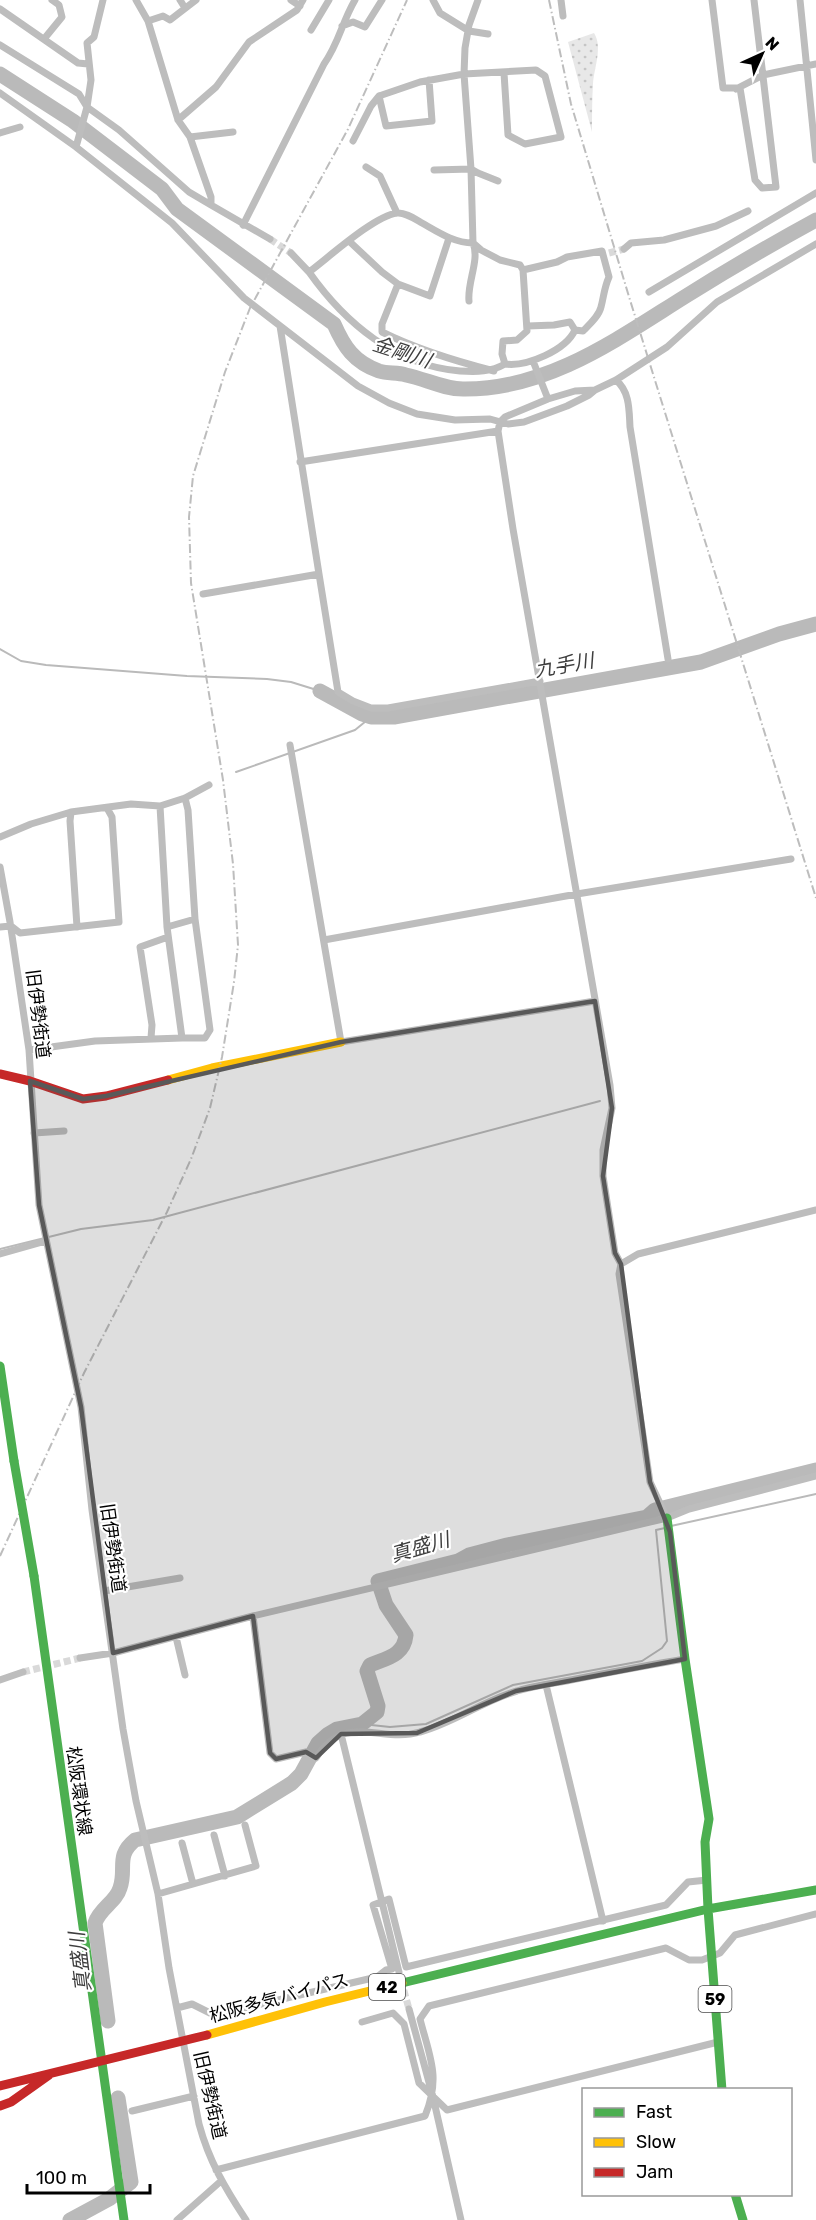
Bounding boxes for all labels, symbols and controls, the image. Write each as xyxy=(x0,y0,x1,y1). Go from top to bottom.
north arrow xyxy=(732,24,792,84)
text: N xyxy=(761,33,783,55)
water label: 金剛川 xyxy=(370,331,436,373)
water label: 九手川 xyxy=(532,648,598,682)
street label: 旧伊勢街道 xyxy=(22,968,54,1060)
street label: 旧伊勢街道 xyxy=(96,1502,130,1594)
water label: 真盛川 xyxy=(388,1527,454,1567)
street label: 松阪環状線 xyxy=(62,1745,96,1837)
water label: 真盛川 xyxy=(64,1929,96,1993)
street label: 松阪多気バイパス xyxy=(207,1969,351,2027)
road number: 42 xyxy=(369,1974,405,2000)
road number: 59 xyxy=(698,1986,732,2012)
street label: 旧伊勢街道 xyxy=(189,2049,231,2141)
legend xyxy=(582,2088,792,2196)
text: Fast xyxy=(636,2101,672,2123)
text: Slow xyxy=(636,2131,676,2153)
scale bar xyxy=(27,2157,150,2195)
text: Jam xyxy=(636,2161,673,2183)
text: 100 m xyxy=(36,2167,87,2189)

